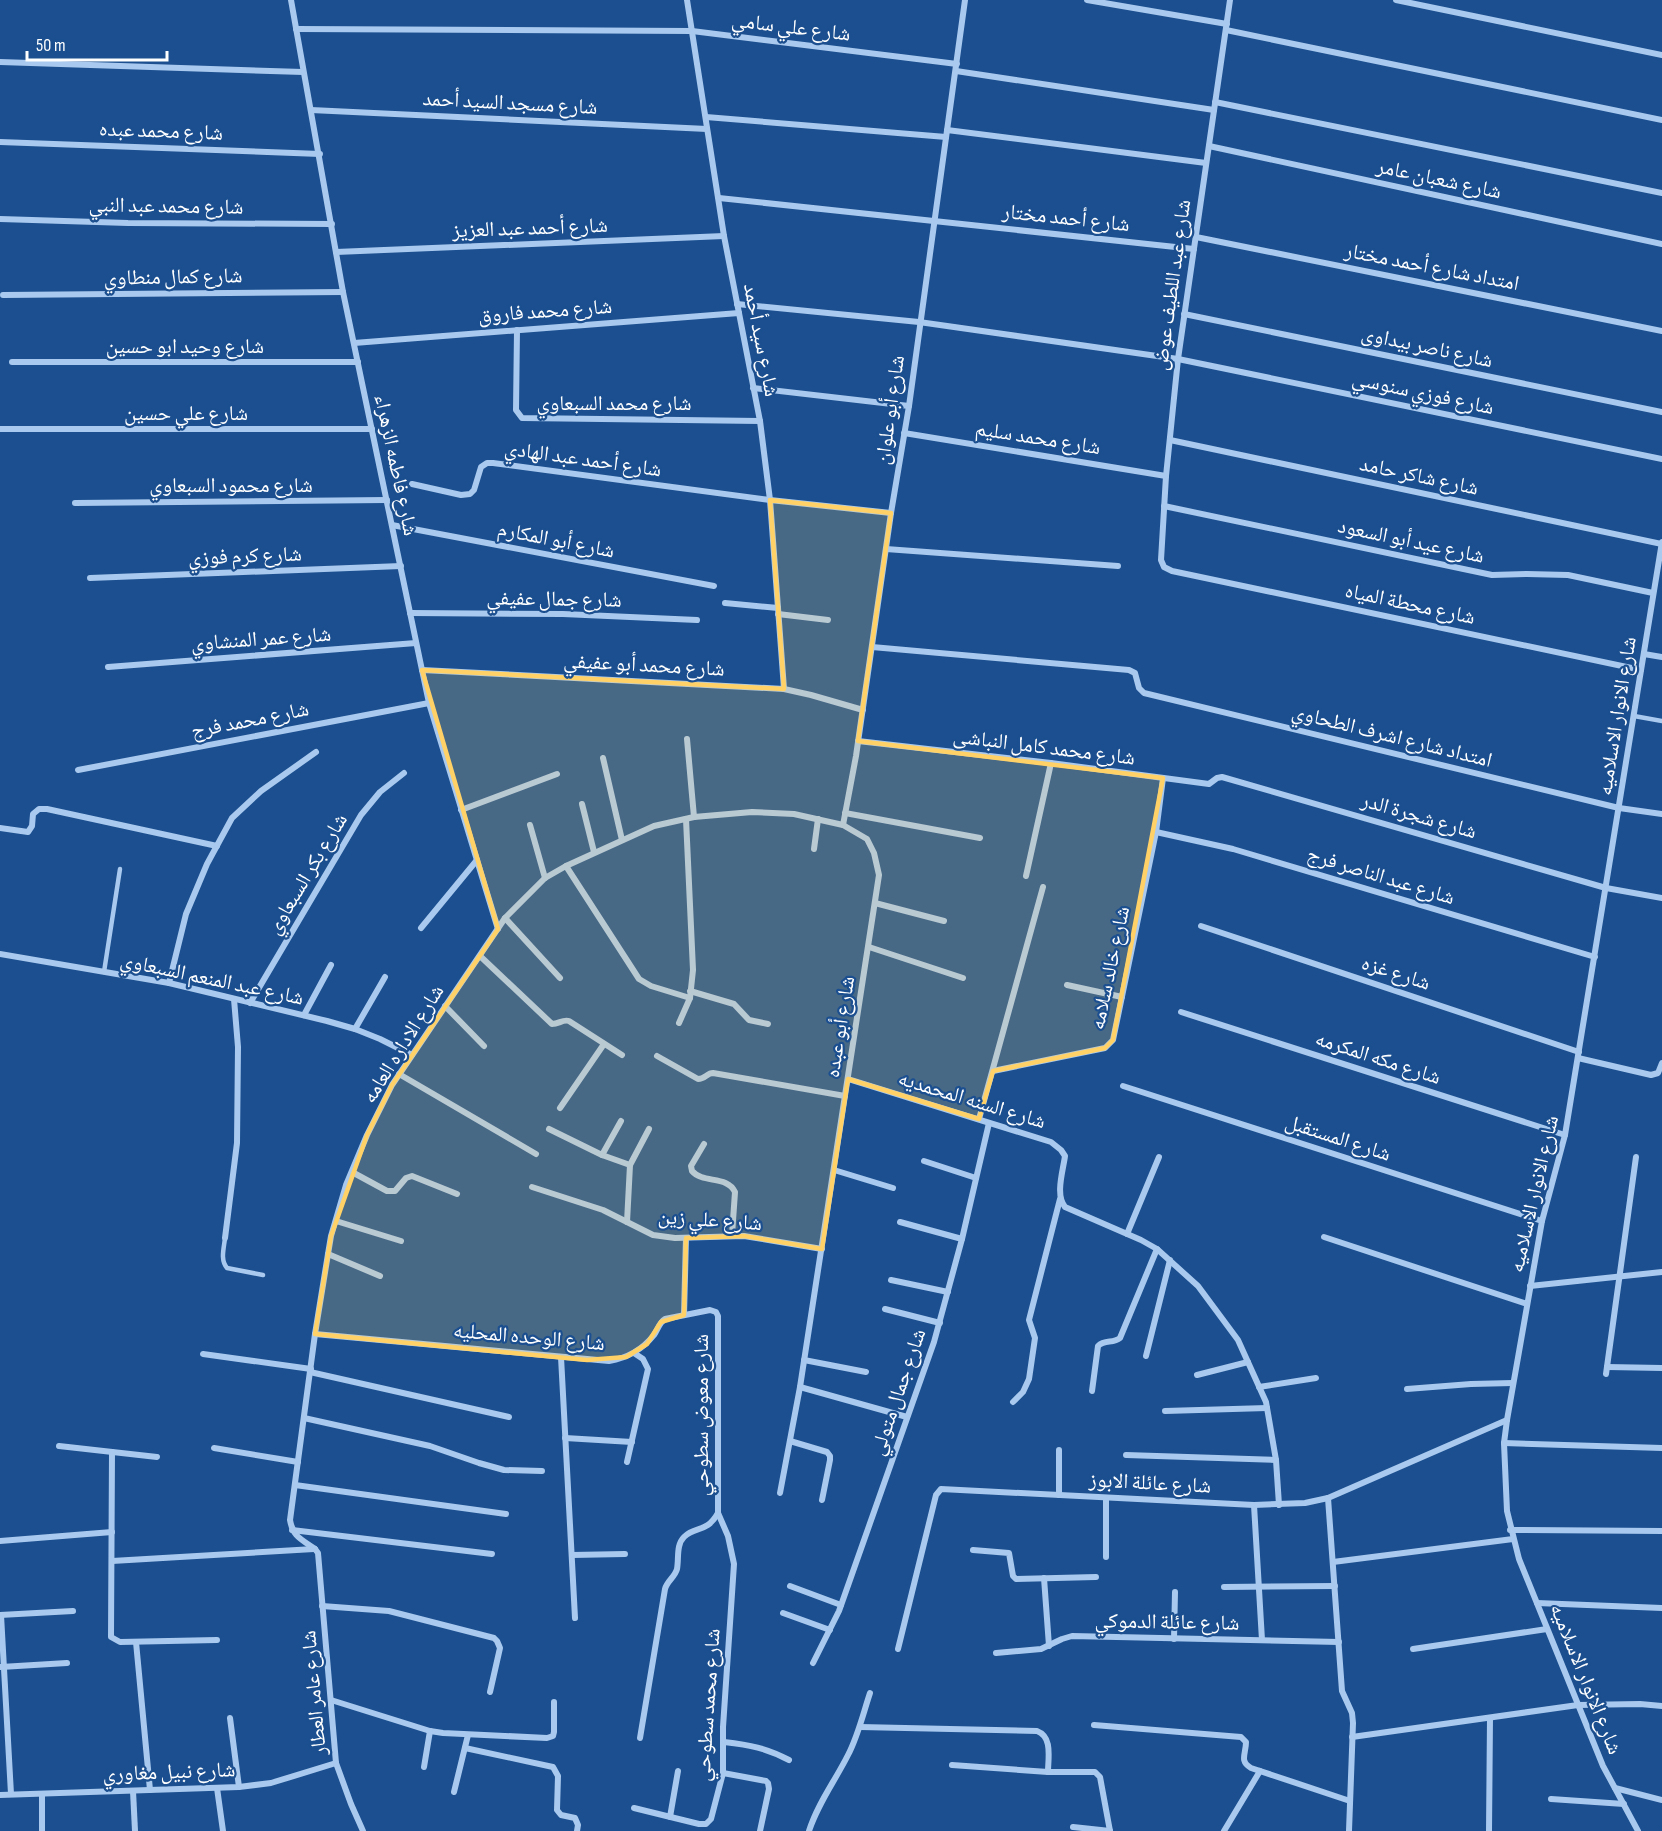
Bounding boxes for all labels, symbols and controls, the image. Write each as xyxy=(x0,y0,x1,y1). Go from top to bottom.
street label: شارع علي سامي xyxy=(730,7,852,50)
scale bar xyxy=(27,24,166,62)
text: 50 m xyxy=(36,35,66,56)
street label: شارع مسجد السيد أحمد xyxy=(422,85,598,120)
street label: شارع محمد عبده xyxy=(99,116,223,146)
street label: شارع شعبان عامر xyxy=(1373,153,1504,204)
street label: شارع محمد عبد النبي xyxy=(88,192,244,223)
street label: شارع أحمد مختار xyxy=(1000,198,1131,237)
street label: شارع عبد اللطيف عوض xyxy=(1148,198,1196,372)
street label: شارع أحمد عبد العزيز xyxy=(451,212,608,243)
street label: امتداد شارع أحمد مختار xyxy=(1342,237,1522,296)
street label: شارع كمال منطاوي xyxy=(103,263,243,294)
street label: شارع سيد أحمد xyxy=(738,281,785,399)
street label: شارع محمد فاروق xyxy=(477,294,613,328)
street label: شارع ناصر بيداوى xyxy=(1359,321,1495,373)
street label: شارع وحيد ابو حسين xyxy=(106,334,264,359)
street label: شارع أبو علوان xyxy=(869,354,910,466)
street label: شارع فوزي سنوسي xyxy=(1349,366,1496,423)
street label: شارع محمد السبعاوي xyxy=(536,391,692,419)
street label: شارع فاطمه الزهراء xyxy=(369,392,423,538)
street label: شارع علي حسين xyxy=(124,401,248,429)
street label: شارع محمد سليم xyxy=(973,416,1102,461)
street label: شارع أحمد عبد الهادي xyxy=(503,435,663,486)
street label: شارع شاكر حامد xyxy=(1357,451,1481,501)
street label: شارع محمود السبعاوي xyxy=(149,473,313,501)
street label: شارع عيد أبو السعود xyxy=(1335,513,1487,569)
street label: شارع أبو المكارم xyxy=(495,516,617,565)
street label: شارع كرم فوزي xyxy=(188,542,302,574)
street label: شارع محطة المياه xyxy=(1343,578,1477,630)
street label: شارع جمال عفيفي xyxy=(486,585,622,616)
street label: شارع عمر المنشاوي xyxy=(190,622,332,660)
street label: شارع الانوار الاسلاميه xyxy=(1592,635,1642,797)
street label: شارع محمد أبو عفيفي xyxy=(562,648,725,685)
street label: شارع محمد فرج xyxy=(189,696,311,744)
street label: امتداد شارع اشرف الطحاوي xyxy=(1288,699,1495,776)
street label: شارع محمد كامل النباشى xyxy=(951,723,1137,771)
street label: شارع شجرة الدر xyxy=(1357,787,1480,844)
street label: شارع بكر السبعاوي xyxy=(261,809,356,941)
street label: شارع عبد الناصر فرج xyxy=(1304,842,1458,910)
street label: شارع خالد سلامه xyxy=(1085,904,1135,1032)
street label: شارع عبد المنعم السبعاوي xyxy=(117,947,306,1014)
street label: شارع غزه xyxy=(1358,950,1434,996)
street label: شارع أبو عبده xyxy=(819,974,860,1080)
street label: شارع الاداره العامه xyxy=(357,980,449,1108)
street label: شارع مكه المكرمه xyxy=(1312,1026,1444,1090)
street label: شارع السنه المحمديه xyxy=(895,1066,1049,1134)
street label: شارع المستقبل xyxy=(1282,1109,1394,1167)
street label: شارع الانوار الاسلاميه xyxy=(1504,1113,1564,1275)
street label: شارع علي زين xyxy=(657,1204,763,1239)
street label: شارع الوحده المحليه xyxy=(452,1318,606,1356)
street label: شارع جمال متولي xyxy=(865,1325,935,1460)
street label: شارع معوض سطوحي xyxy=(689,1334,717,1496)
street label: شارع عائلة الابوز xyxy=(1087,1467,1212,1499)
street label: شارع الانوار الاسلاميه xyxy=(1544,1600,1628,1758)
street label: شارع عائلة الدموكي xyxy=(1094,1608,1240,1639)
street label: شارع محمد سطوحي xyxy=(690,1628,729,1783)
street label: شارع عامر العطار xyxy=(296,1629,332,1758)
street label: شارع نبيل مغاوري xyxy=(102,1757,236,1790)

